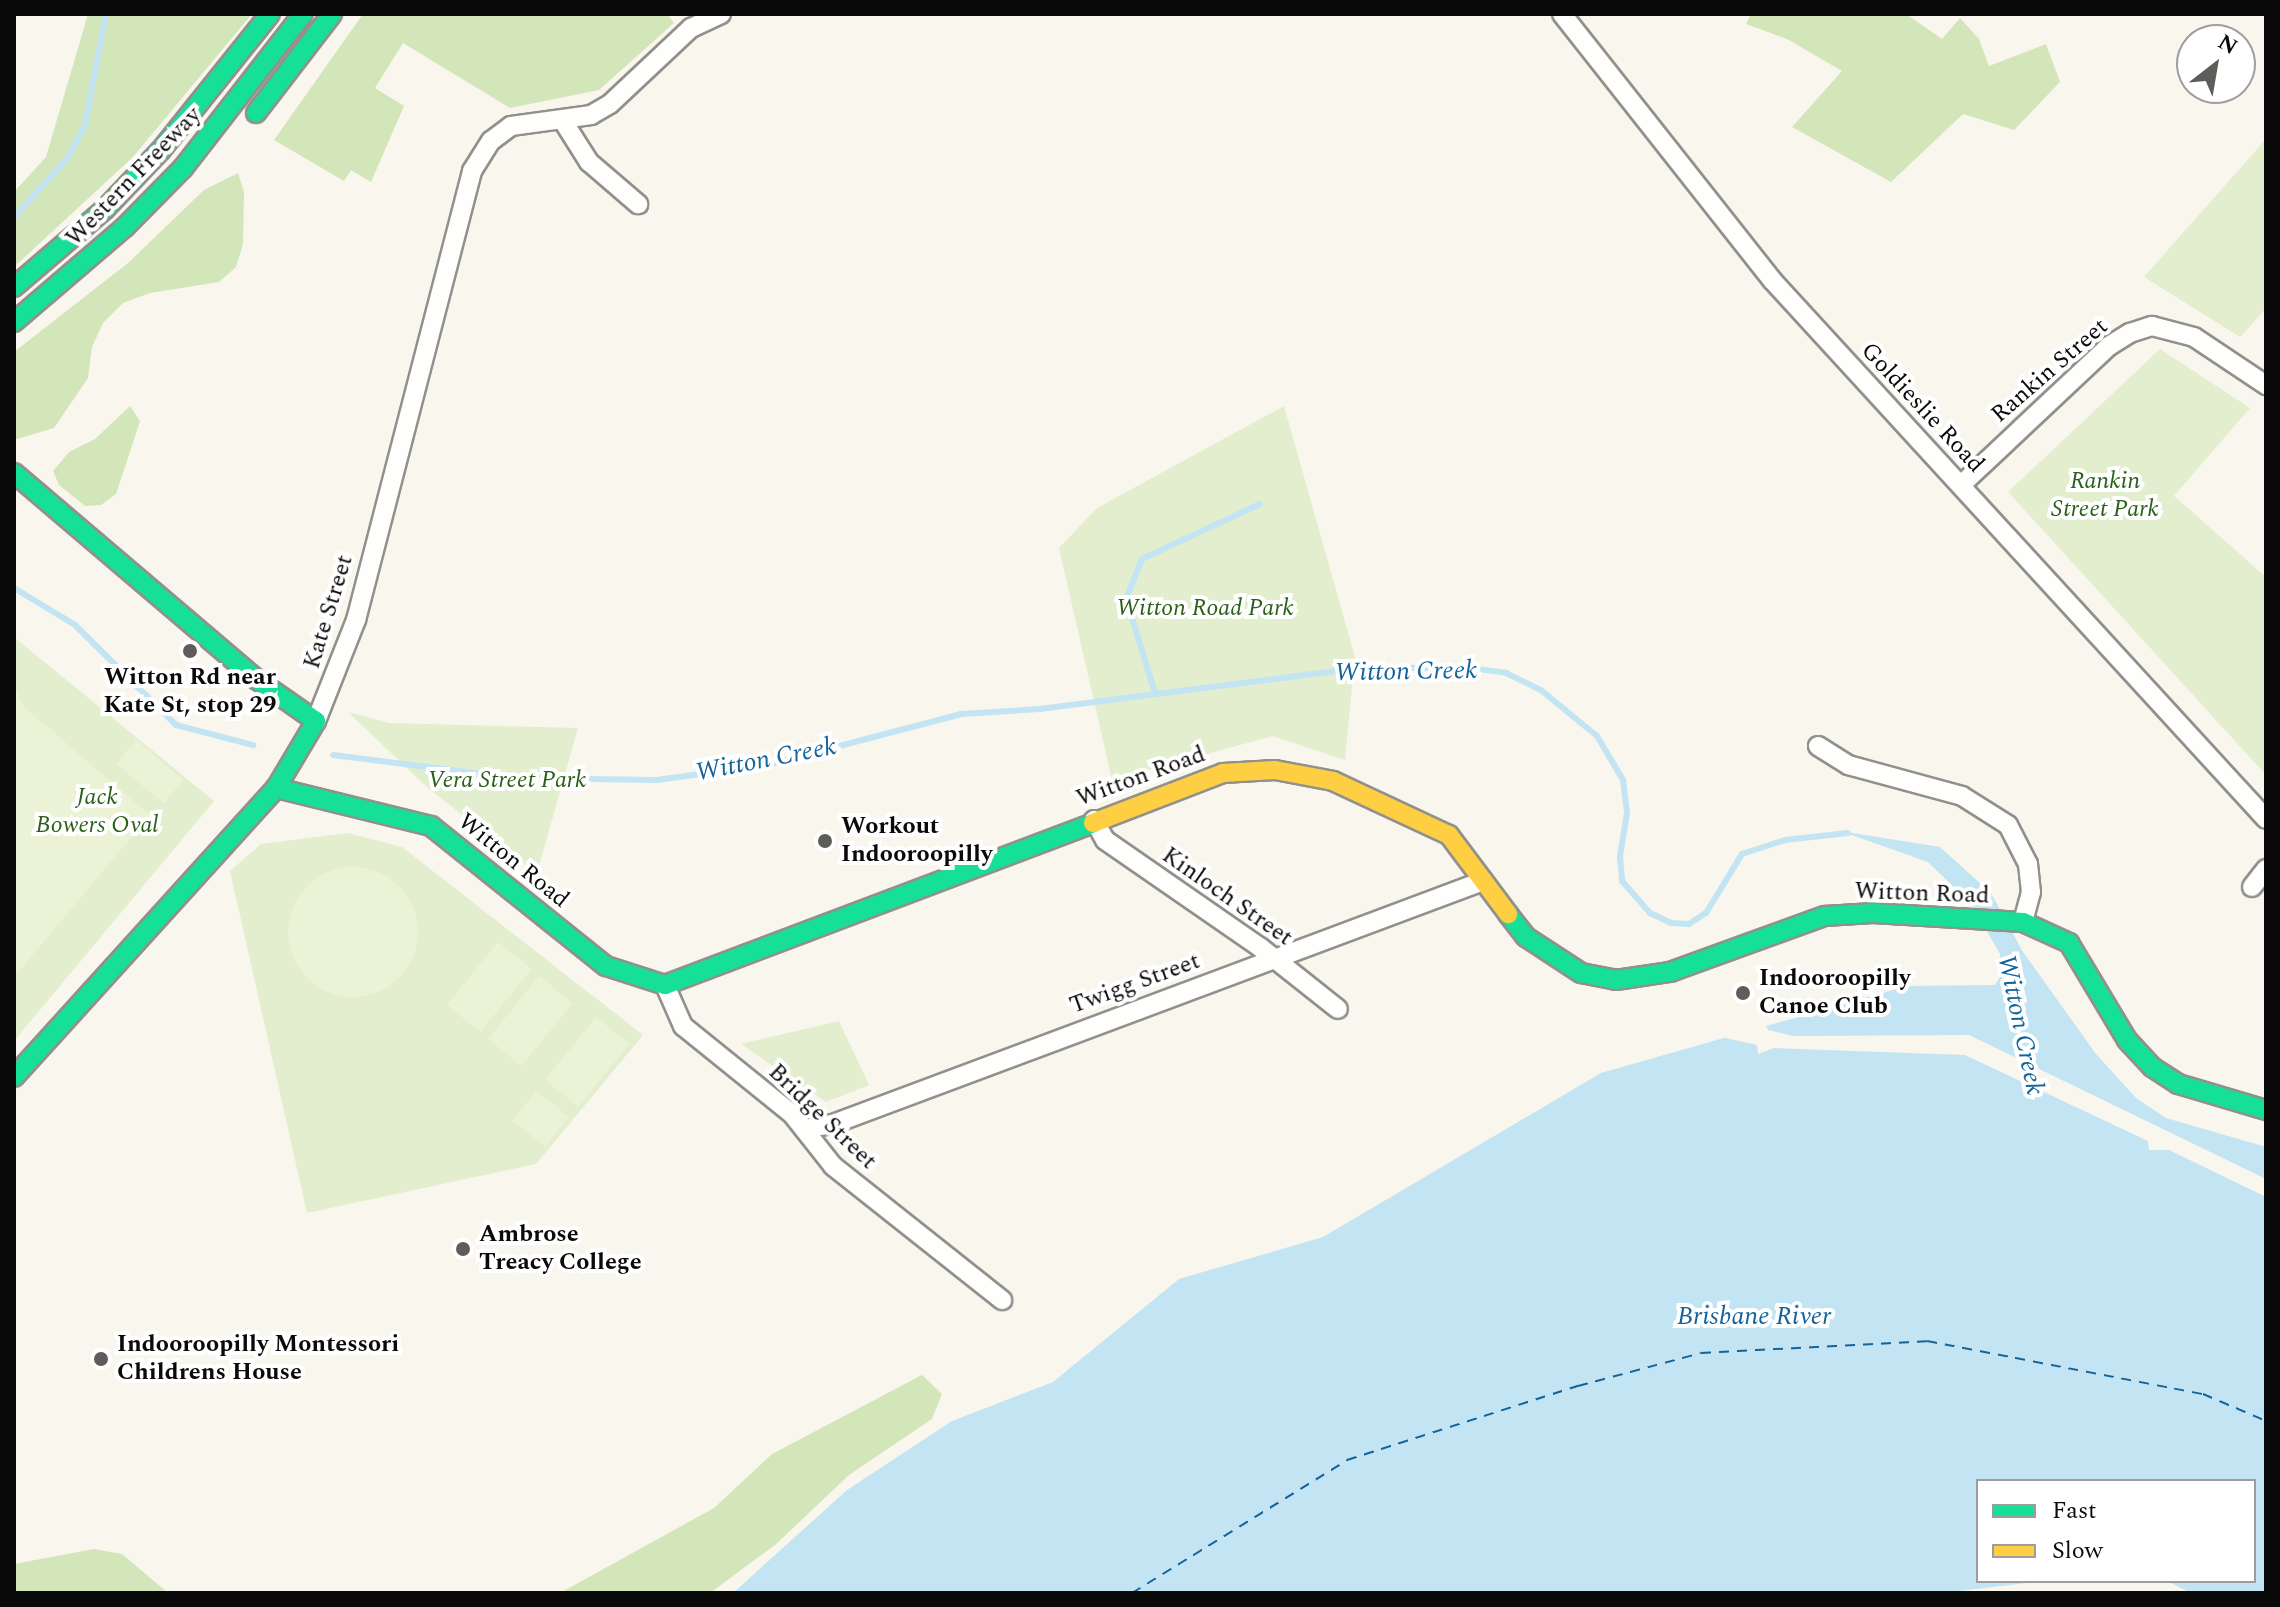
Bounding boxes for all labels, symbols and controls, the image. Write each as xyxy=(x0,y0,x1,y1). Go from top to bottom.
north arrow xyxy=(2176,24,2256,104)
text: N xyxy=(2211,26,2244,63)
street label: Western Freeway xyxy=(60,101,208,253)
street label: Rankin Street xyxy=(1986,313,2114,429)
street label: Goldieslie Road xyxy=(1854,337,1990,479)
park label: Rankin Street Park xyxy=(2051,468,2159,524)
street label: Kate Street xyxy=(298,552,360,672)
park label: Witton Road Park xyxy=(1116,595,1294,623)
marker: Witton Rd near Kate St, stop 29 xyxy=(181,642,199,660)
water label: Witton Creek xyxy=(1334,655,1478,689)
place label: Witton Rd near Kate St, stop 29 xyxy=(104,664,276,720)
water label: Witton Creek xyxy=(693,731,839,789)
street label: Witton Road xyxy=(1073,740,1209,814)
park label: Vera Street Park xyxy=(428,767,586,795)
park label: Jack Bowers Oval xyxy=(35,784,159,840)
street label: Witton Road xyxy=(452,807,574,915)
place label: Workout Indooroopilly xyxy=(841,813,992,869)
marker: Workout Indooroopilly xyxy=(816,832,834,850)
street label: Kinloch Street xyxy=(1156,841,1298,953)
street label: Witton Road xyxy=(1854,877,1990,911)
street label: Twigg Street xyxy=(1066,947,1204,1021)
water label: Witton Creek xyxy=(1990,952,2050,1098)
place label: Indooroopilly Canoe Club xyxy=(1759,965,1910,1021)
marker: Indooroopilly Canoe Club xyxy=(1734,984,1752,1002)
street label: Bridge Street xyxy=(762,1058,882,1176)
place label: Ambrose Treacy College xyxy=(479,1221,642,1277)
marker: Ambrose Treacy College xyxy=(454,1240,472,1258)
water label: Brisbane River xyxy=(1677,1301,1831,1333)
place label: Indooroopilly Montessori Childrens House xyxy=(117,1331,399,1387)
marker: Indooroopilly Montessori Childrens House xyxy=(92,1350,110,1368)
legend xyxy=(1976,1479,2256,1583)
text: Fast xyxy=(2052,1493,2097,1529)
text: Slow xyxy=(2052,1533,2103,1569)

